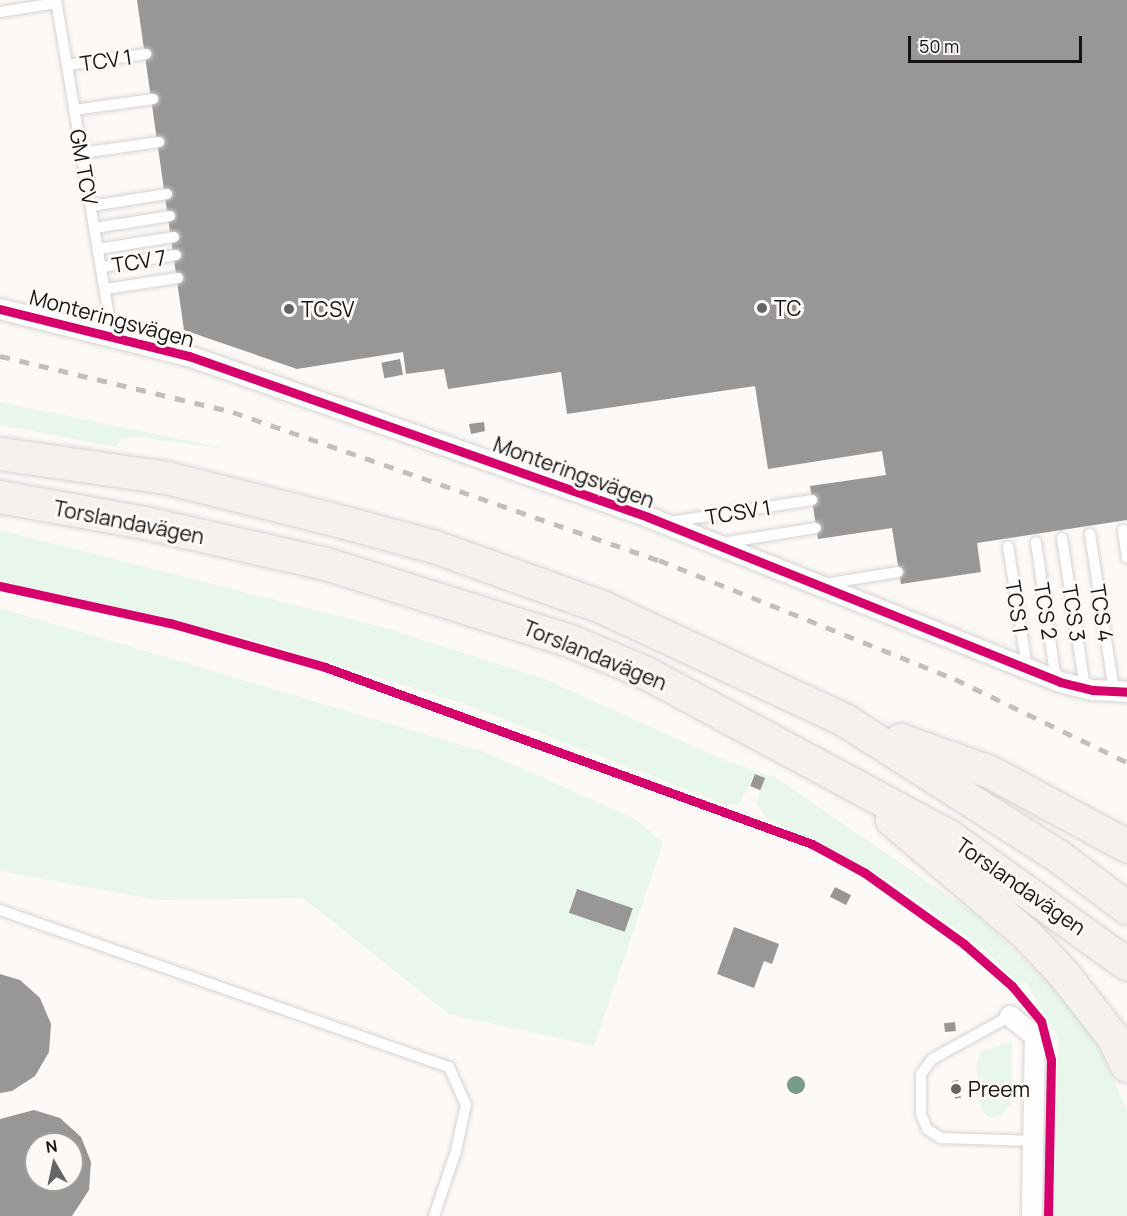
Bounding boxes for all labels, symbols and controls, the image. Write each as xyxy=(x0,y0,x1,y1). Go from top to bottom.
scale bar xyxy=(911,24,1085,62)
text: 50 m xyxy=(919,34,959,58)
street label: TCV 1 xyxy=(78,44,134,76)
street label: GM TCV xyxy=(65,127,103,207)
street label: TCV 7 xyxy=(110,244,168,278)
street label: Monteringsvägen xyxy=(27,284,197,352)
place label: TC xyxy=(774,295,802,321)
place label: TCSV xyxy=(301,296,354,322)
marker: TC xyxy=(755,301,769,315)
marker: TCSV xyxy=(282,302,296,316)
street label: Monteringsvägen xyxy=(490,431,658,513)
street label: TCSV 1 xyxy=(704,494,772,530)
street label: Torslandavägen xyxy=(52,495,206,549)
street label: TCS 1 xyxy=(1000,579,1034,635)
street label: TCS 2 xyxy=(1029,581,1063,641)
street label: TCS 3 xyxy=(1057,583,1091,643)
street label: TCS 4 xyxy=(1085,583,1119,643)
street label: Torslandavägen xyxy=(520,615,670,695)
street label: Torslandavägen xyxy=(951,832,1091,940)
place label: Preem xyxy=(968,1076,1030,1102)
marker: Preem xyxy=(949,1082,963,1096)
north arrow xyxy=(24,1132,84,1192)
text: N xyxy=(44,1134,59,1158)

